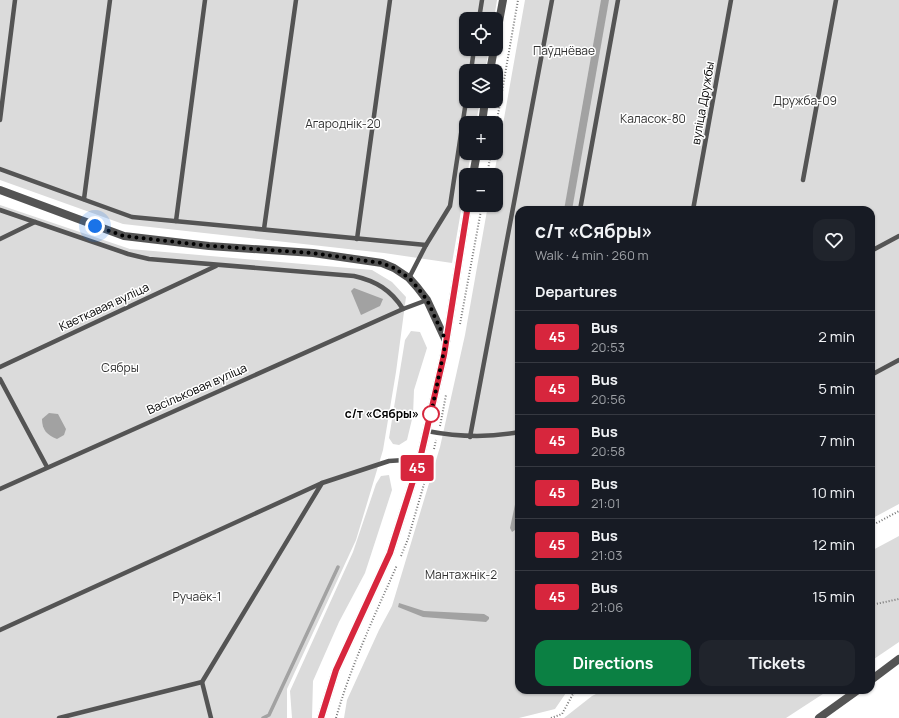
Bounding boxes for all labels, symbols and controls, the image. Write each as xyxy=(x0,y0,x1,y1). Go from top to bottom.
map controls xyxy=(459,12,503,212)
button: locate xyxy=(459,12,503,56)
park label: Паўднёвае xyxy=(533,42,595,59)
street label: вуліца Дружбы xyxy=(687,60,718,146)
button: layers xyxy=(459,64,503,108)
park label: Дружба-09 xyxy=(773,92,837,109)
park label: Каласок-80 xyxy=(620,110,686,127)
park label: Агароднік-20 xyxy=(305,115,381,132)
button: + xyxy=(459,116,503,160)
button: − xyxy=(459,168,503,212)
your location xyxy=(85,216,105,236)
text: с/т «Сябры» xyxy=(535,218,653,244)
button: heart xyxy=(813,219,855,261)
text: Walk · 4 min · 260 m xyxy=(535,246,649,264)
street label: Кветкавая вуліца xyxy=(56,278,152,335)
text: Departures xyxy=(535,281,617,302)
text: Bus xyxy=(591,317,618,338)
text: 2 min xyxy=(818,326,855,347)
text: 45 xyxy=(549,327,565,346)
text: 20:53 xyxy=(591,338,625,356)
park label: Сябры xyxy=(101,359,139,376)
street label: Васільковая вуліца xyxy=(144,359,250,418)
text: Bus xyxy=(591,369,618,390)
text: 5 min xyxy=(818,378,855,399)
text: 45 xyxy=(549,379,565,398)
text: 20:56 xyxy=(591,390,626,408)
place label: с/т «Сябры» xyxy=(345,405,419,422)
marker: с/т «Сябры» xyxy=(422,405,440,423)
text: Bus xyxy=(591,421,618,442)
text: 7 min xyxy=(819,430,855,451)
text: 45 xyxy=(549,431,565,450)
text: 20:58 xyxy=(591,442,625,460)
line badge: 45 xyxy=(399,455,435,481)
text: 45 xyxy=(409,458,425,477)
text: Bus xyxy=(591,473,618,494)
text: 10 min xyxy=(812,482,855,503)
text: 45 xyxy=(549,483,565,502)
text: 21:01 xyxy=(591,494,620,512)
text: Bus xyxy=(591,525,618,546)
text: 12 min xyxy=(812,534,855,555)
text: 45 xyxy=(549,535,565,554)
text: 21:03 xyxy=(591,546,623,564)
park label: Мантажнік-2 xyxy=(425,566,497,583)
text: Bus xyxy=(591,577,618,598)
text: 15 min xyxy=(812,586,855,607)
text: 45 xyxy=(549,587,565,606)
park label: Ручаёк-1 xyxy=(172,588,222,605)
text: 21:06 xyxy=(591,598,623,616)
button: Directions xyxy=(535,640,691,686)
button: Tickets xyxy=(699,640,855,686)

